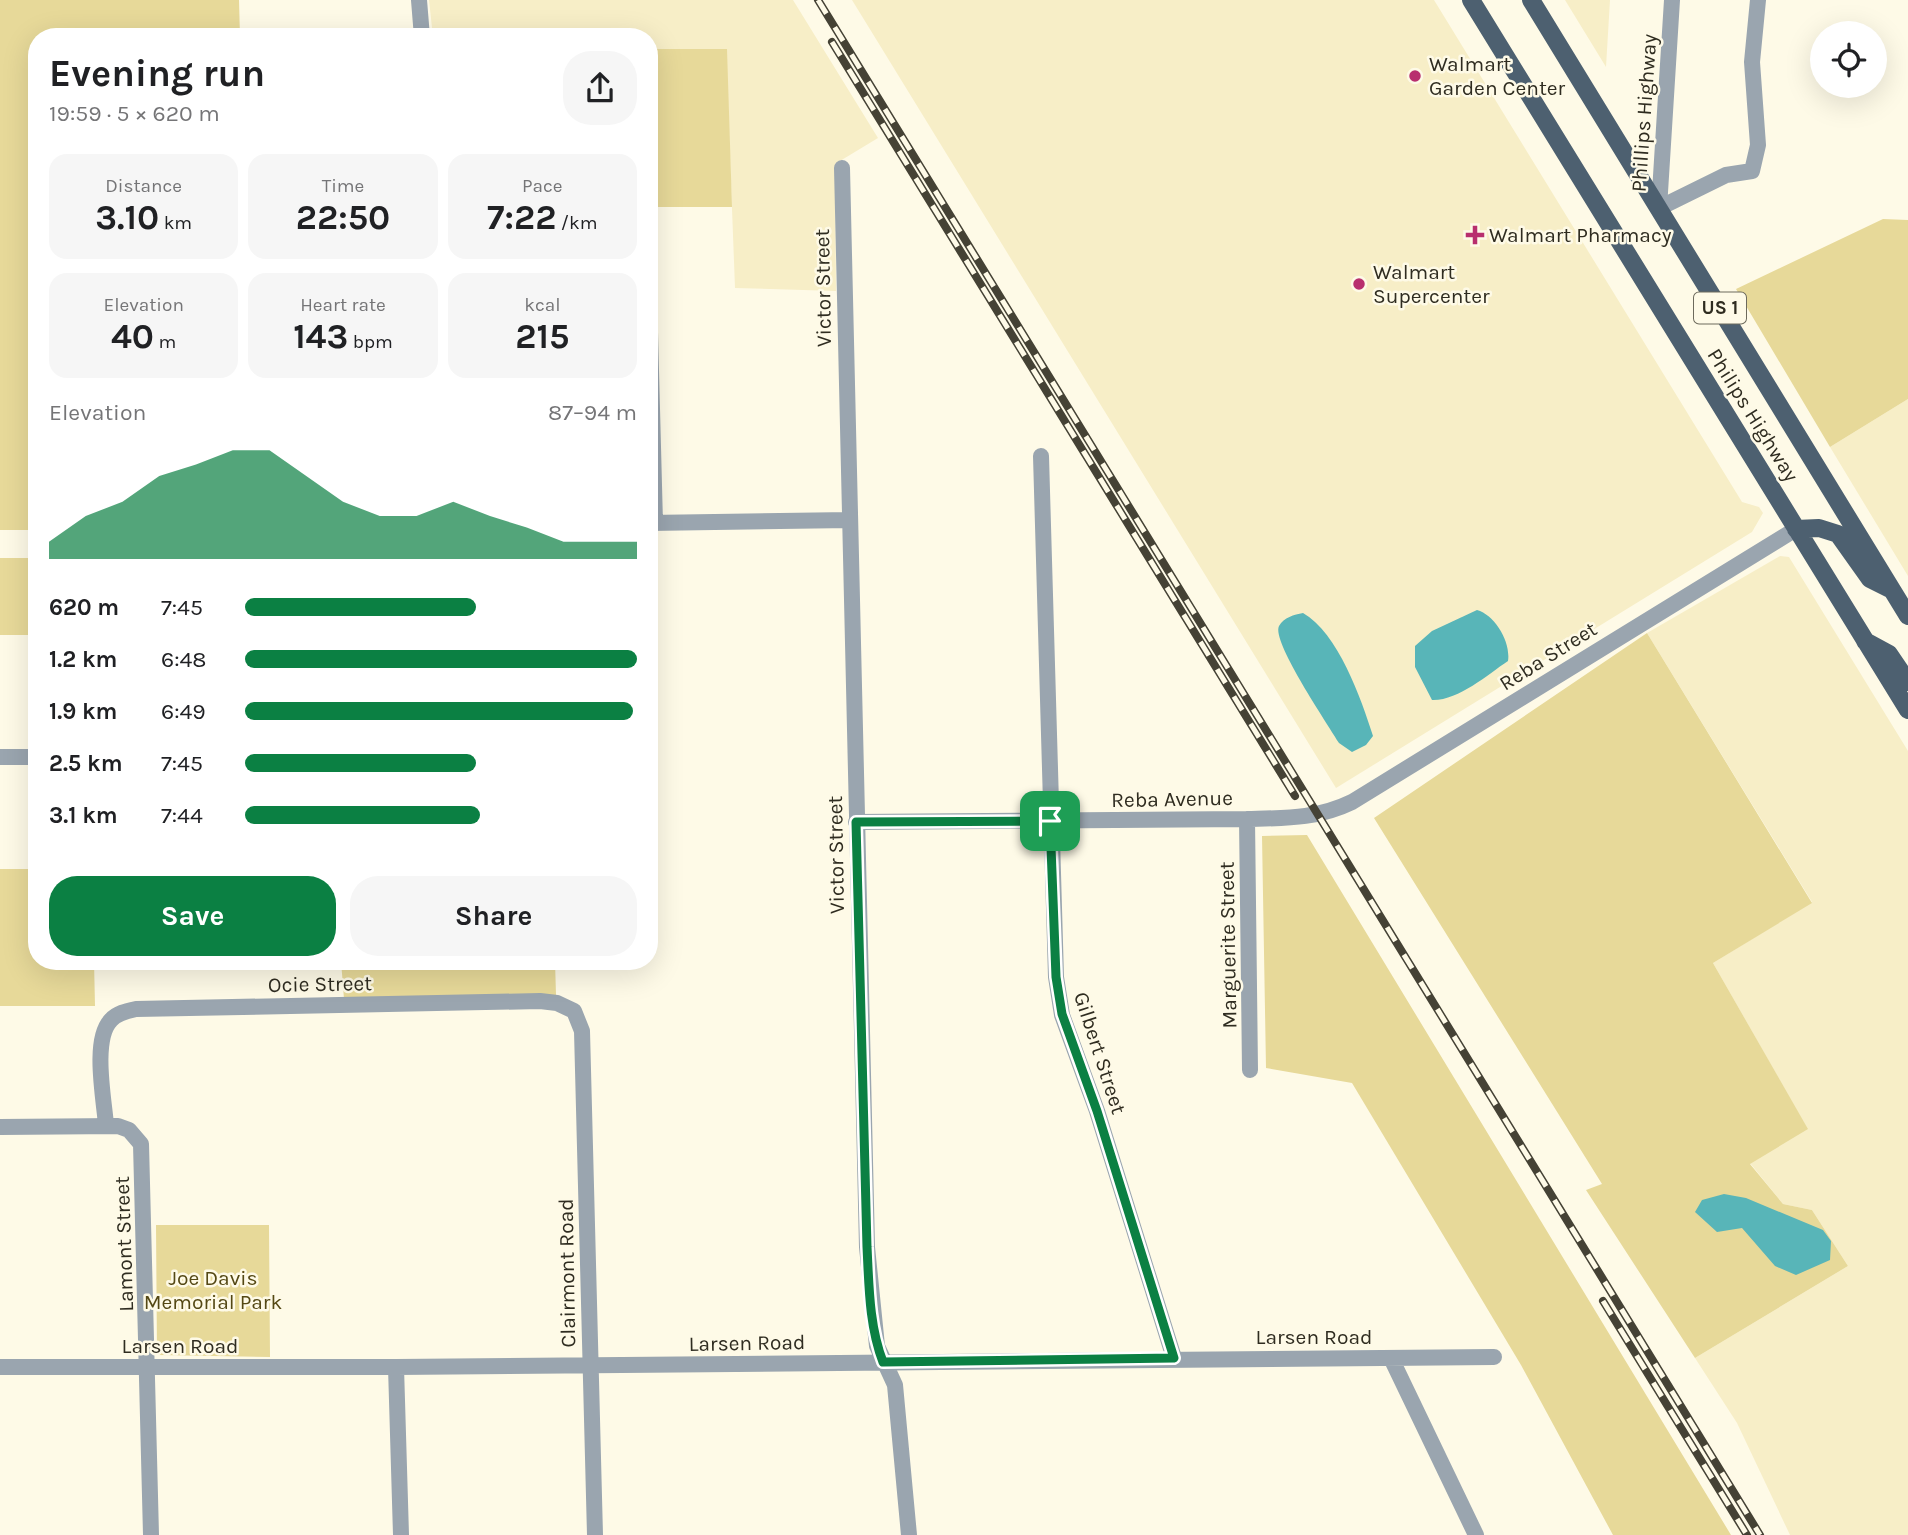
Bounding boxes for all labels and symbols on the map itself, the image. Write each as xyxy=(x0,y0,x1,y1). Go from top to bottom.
street label: Phillips Highway xyxy=(1627,33,1662,193)
place label: Walmart Garden Center xyxy=(1429,52,1566,100)
marker: Walmart Garden Center xyxy=(1407,68,1423,84)
place label: Walmart Pharmacy xyxy=(1489,223,1672,247)
marker: Walmart Pharmacy xyxy=(1467,227,1483,243)
street label: Victor Street xyxy=(810,228,836,347)
place label: Walmart Supercenter xyxy=(1373,260,1490,308)
marker: Walmart Supercenter xyxy=(1351,276,1367,292)
road number: US 1 xyxy=(1694,292,1746,324)
street label: Philips Highway xyxy=(1702,344,1804,486)
street label: Reba Street xyxy=(1495,617,1601,695)
street label: Reba Avenue xyxy=(1111,786,1233,812)
pin xyxy=(1020,791,1080,851)
street label: Victor Street xyxy=(823,795,849,914)
street label: Marguerite Street xyxy=(1215,861,1241,1029)
street label: Ocie Street xyxy=(268,971,372,997)
street label: Gilbert Street xyxy=(1069,989,1131,1117)
street label: Lamont Street xyxy=(110,1176,138,1312)
street label: Clairmont Road xyxy=(554,1198,580,1348)
park label: Joe Davis Memorial Park xyxy=(144,1266,282,1314)
street label: Larsen Road xyxy=(1256,1325,1372,1349)
street label: Larsen Road xyxy=(688,1330,806,1356)
street label: Larsen Road xyxy=(122,1334,238,1358)

